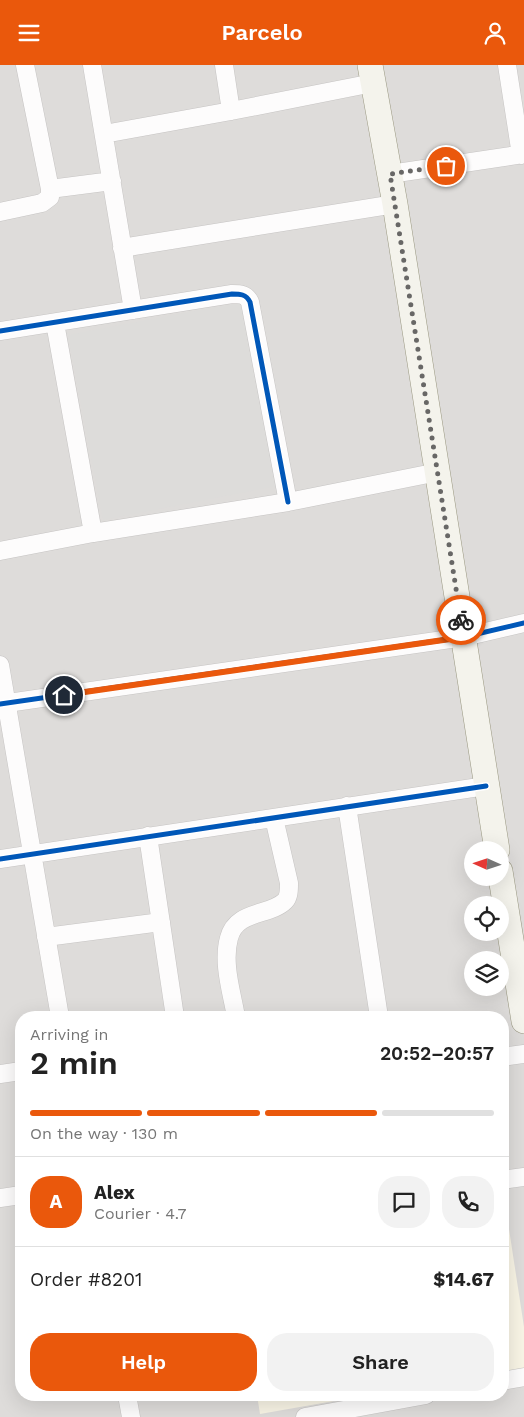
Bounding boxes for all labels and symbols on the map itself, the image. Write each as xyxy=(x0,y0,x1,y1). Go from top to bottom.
pin xyxy=(425,145,467,187)
courier xyxy=(436,595,486,645)
pin xyxy=(43,674,85,716)
north arrow xyxy=(464,841,509,886)

